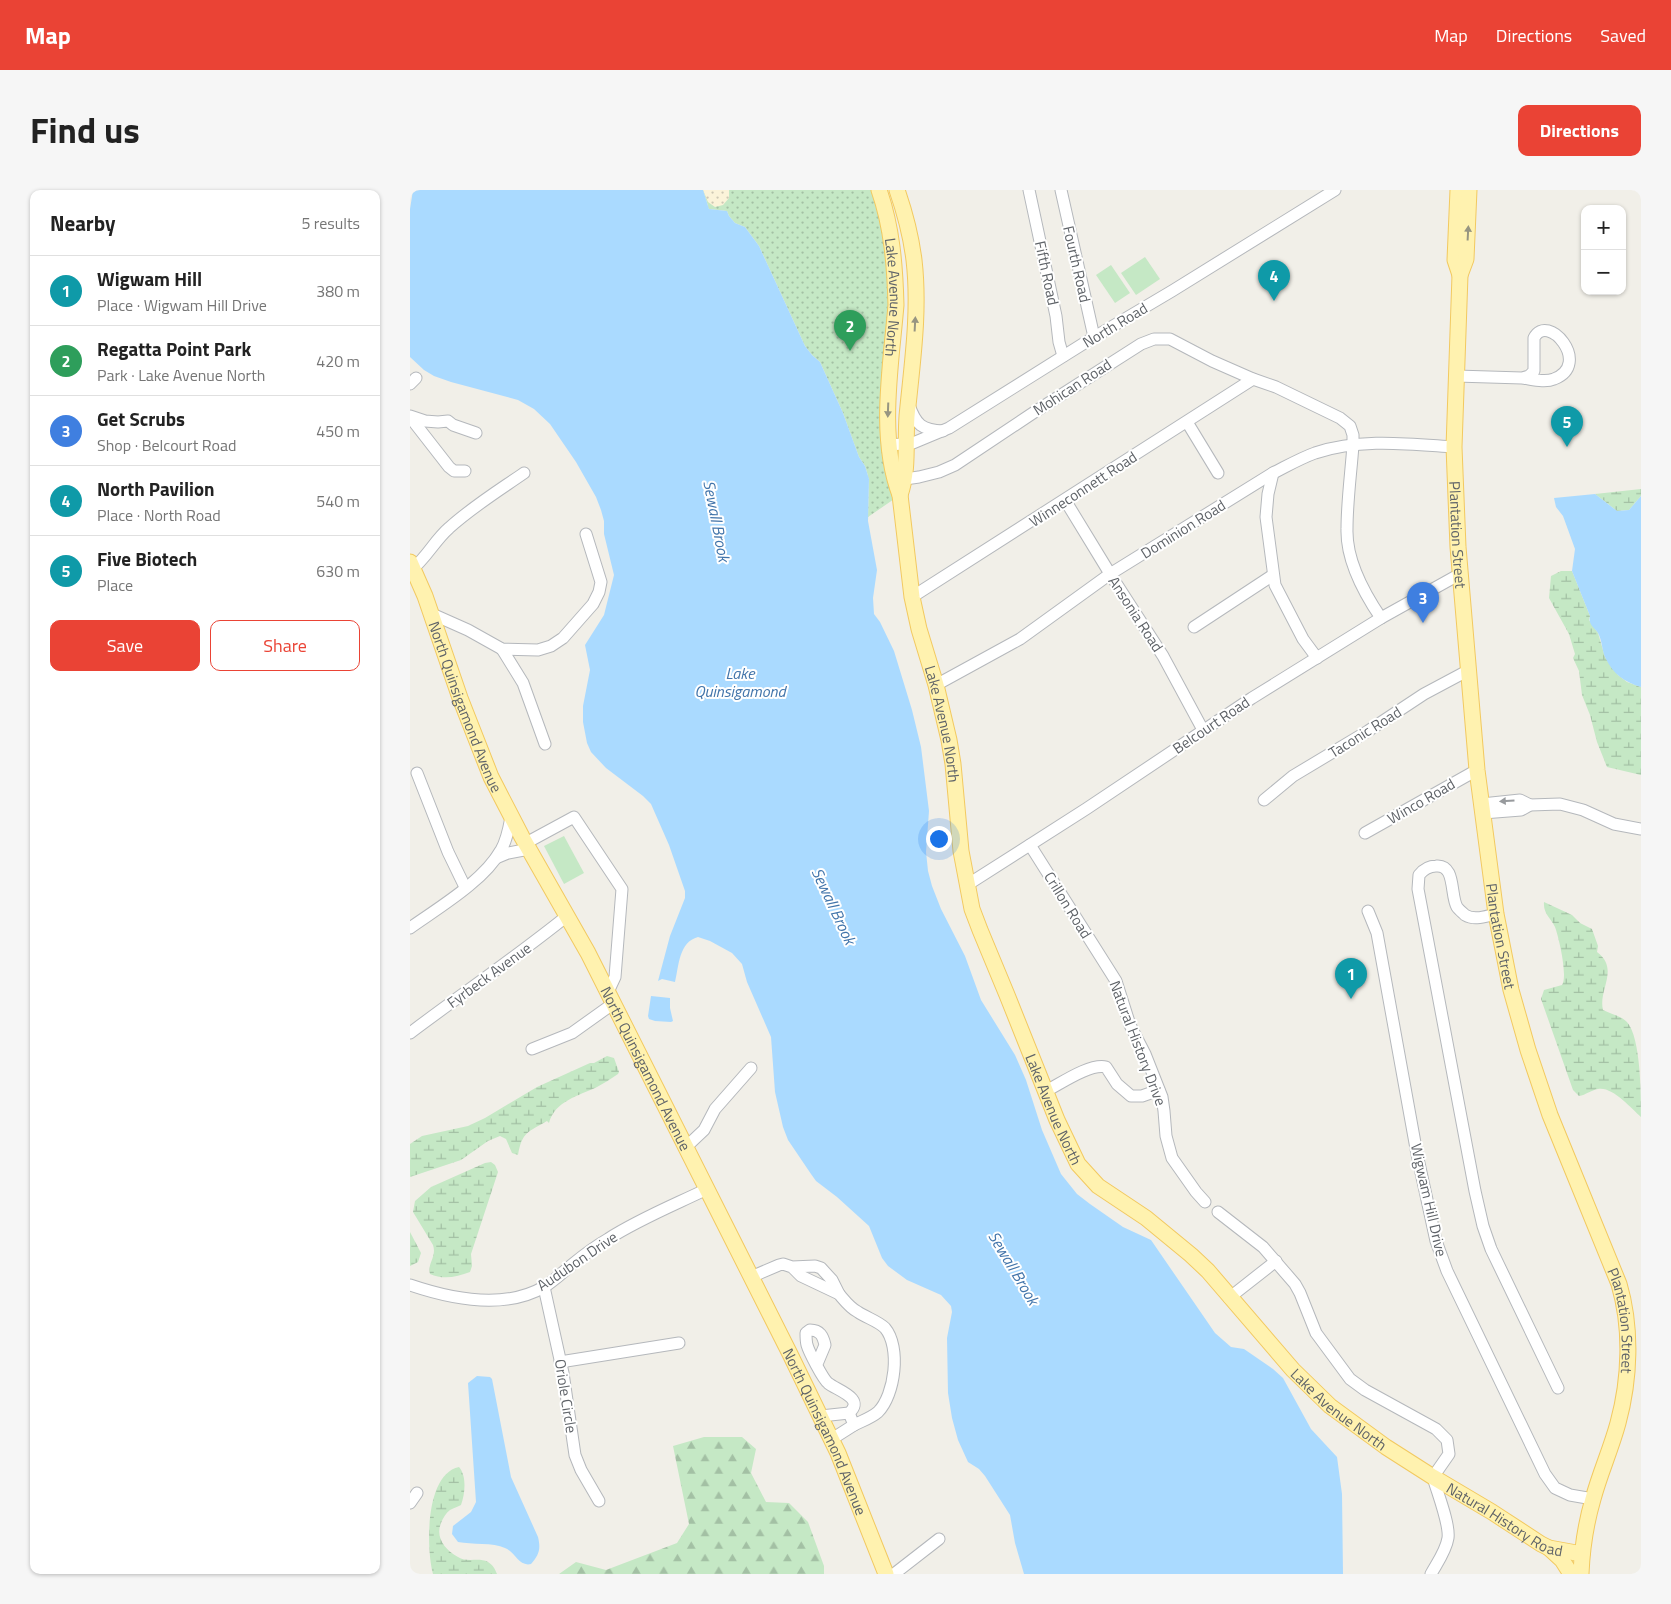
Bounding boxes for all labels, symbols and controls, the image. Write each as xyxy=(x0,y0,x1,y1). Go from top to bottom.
text: Map xyxy=(25,17,71,53)
text: Map xyxy=(1434,22,1468,49)
text: Directions xyxy=(1496,22,1572,49)
text: Saved xyxy=(1600,22,1646,49)
text: Find us xyxy=(30,103,140,157)
button: Directions xyxy=(1518,105,1641,156)
map controls xyxy=(1581,205,1626,295)
button: + xyxy=(1581,205,1626,250)
text: Nearby xyxy=(50,207,115,239)
text: 5 results xyxy=(301,211,360,235)
street label: Fourth Road xyxy=(1057,224,1097,304)
one-way arrow xyxy=(1464,225,1472,241)
street label: Lake Avenue North xyxy=(879,236,908,358)
street label: Fifth Road xyxy=(1029,239,1065,307)
button: − xyxy=(1581,250,1626,295)
pin: 4 xyxy=(1258,260,1290,301)
text: Wigwam Hill xyxy=(97,264,202,293)
text: 1 xyxy=(62,279,70,303)
text: 380 m xyxy=(316,279,360,303)
text: Place · Wigwam Hill Drive xyxy=(97,293,267,317)
street label: North Road xyxy=(1078,297,1152,353)
pin: 2 xyxy=(834,310,866,351)
one-way arrow xyxy=(912,316,920,332)
text: Regatta Point Park xyxy=(97,334,251,363)
text: 2 xyxy=(62,349,70,373)
text: 420 m xyxy=(316,349,360,373)
street label: Mohican Road xyxy=(1028,353,1116,421)
text: Park · Lake Avenue North xyxy=(97,363,265,387)
one-way arrow xyxy=(884,403,892,419)
text: Get Scrubs xyxy=(97,404,185,433)
pin: 5 xyxy=(1551,406,1583,447)
text: 3 xyxy=(62,419,70,443)
text: 450 m xyxy=(316,419,360,443)
text: Shop · Belcourt Road xyxy=(97,433,236,457)
street label: Winneconnett Road xyxy=(1024,445,1142,533)
text: North Pavilion xyxy=(97,474,215,503)
water label: Sewall Brook xyxy=(697,478,737,566)
street label: Plantation Street xyxy=(1444,481,1473,590)
text: 4 xyxy=(62,489,70,513)
text: 540 m xyxy=(316,489,360,513)
street label: Dominion Road xyxy=(1136,494,1230,564)
text: Place · North Road xyxy=(97,503,221,527)
text: Five Biotech xyxy=(97,544,197,573)
text: 5 xyxy=(62,559,70,583)
text: 630 m xyxy=(316,559,360,583)
street label: Ansonia Road xyxy=(1103,571,1169,657)
text: Place xyxy=(97,573,133,597)
pin: 3 xyxy=(1407,582,1439,623)
street label: North Quinsigamond Avenue xyxy=(423,618,508,796)
button: Save xyxy=(50,620,200,671)
button: Share xyxy=(210,620,360,671)
water label: Lake Quinsigamond xyxy=(694,661,788,703)
street label: Lake Avenue North xyxy=(919,662,966,783)
street label: Belcourt Road xyxy=(1168,691,1254,759)
street label: Taconic Road xyxy=(1324,700,1406,764)
street label: Winco Road xyxy=(1383,772,1459,830)
one-way arrow xyxy=(1498,797,1514,805)
your location xyxy=(926,826,952,852)
water label: Sewall Brook xyxy=(806,864,863,950)
street label: Crillon Road xyxy=(1038,867,1098,943)
street label: Plantation Street xyxy=(1481,882,1522,992)
street label: Fyrbeck Avenue xyxy=(442,936,536,1014)
pin: 1 xyxy=(1335,958,1367,999)
street label: Natural History Drive xyxy=(1104,977,1172,1109)
street label: North Quinsigamond Avenue xyxy=(595,982,697,1154)
street label: Lake Avenue North xyxy=(1020,1050,1088,1169)
street label: Wigwam Hill Drive xyxy=(1405,1141,1453,1259)
street label: Audubon Drive xyxy=(532,1226,622,1296)
water label: Sewall Brook xyxy=(983,1227,1046,1311)
street label: Plantation Street xyxy=(1602,1264,1639,1375)
street label: North Quinsigamond Avenue xyxy=(777,1344,873,1518)
street label: Oriole Circle xyxy=(549,1357,583,1435)
street label: Lake Avenue North xyxy=(1286,1362,1392,1456)
street label: Natural History Road xyxy=(1442,1476,1565,1562)

